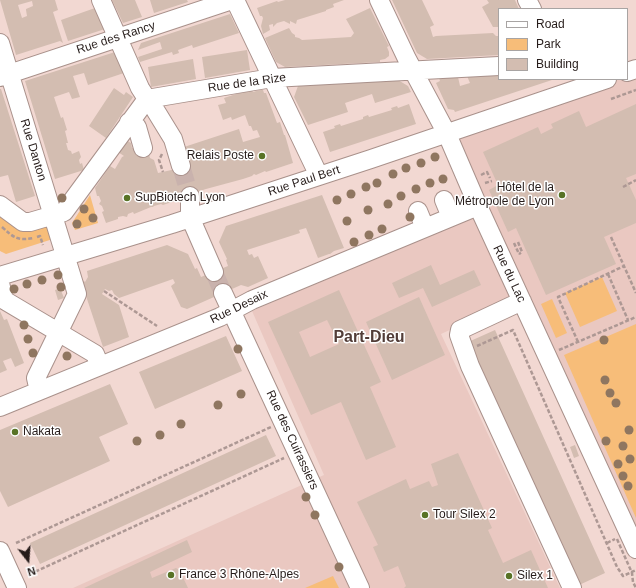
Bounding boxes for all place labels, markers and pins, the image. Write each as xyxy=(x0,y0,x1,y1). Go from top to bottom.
place label: Relais Poste xyxy=(187,149,254,163)
marker: Relais Poste xyxy=(257,151,267,161)
place label: Hôtel de la Métropole de Lyon xyxy=(455,181,554,209)
marker: Hôtel de la Métropole de Lyon xyxy=(557,190,567,200)
place label: SupBiotech Lyon xyxy=(135,191,225,205)
marker: SupBiotech Lyon xyxy=(122,193,132,203)
place label: Nakata xyxy=(23,425,61,439)
marker: Nakata xyxy=(10,427,20,437)
place label: Tour Silex 2 xyxy=(433,508,496,522)
marker: Tour Silex 2 xyxy=(420,510,430,520)
place label: France 3 Rhône-Alpes xyxy=(179,568,299,582)
place label: Silex 1 xyxy=(517,569,553,583)
marker: France 3 Rhône-Alpes xyxy=(166,570,176,580)
marker: Silex 1 xyxy=(504,571,514,581)

